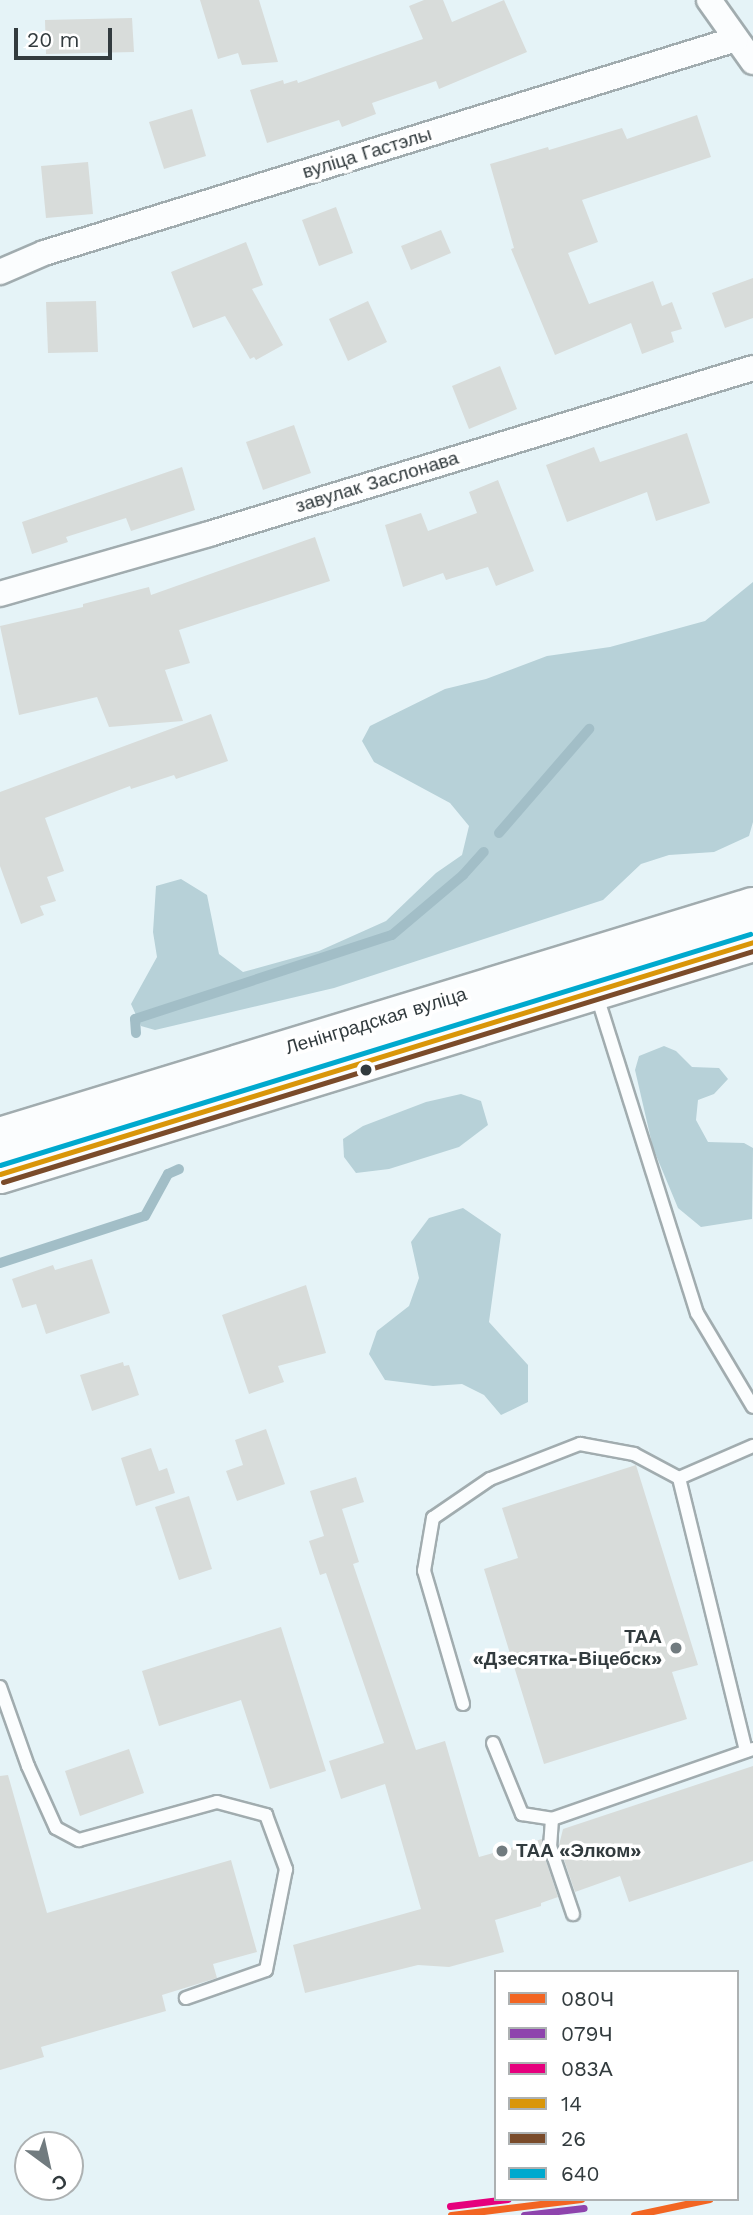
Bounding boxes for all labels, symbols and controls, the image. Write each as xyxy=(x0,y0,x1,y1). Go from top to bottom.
scale bar xyxy=(18,14,116,58)
text: 20 m xyxy=(27,27,79,52)
street label: вуліца Гастэлы xyxy=(300,123,434,183)
street label: завулак Заслонава xyxy=(293,446,461,518)
street label: Ленінградская вуліца xyxy=(283,983,469,1059)
unlabelled marker xyxy=(359,1063,373,1077)
place label: ТАА «Дзесятка-Віцебск» xyxy=(473,1626,662,1670)
marker: ТАА «Дзесятка-Віцебск» xyxy=(668,1640,684,1656)
place label: ТАА «Элком» xyxy=(516,1840,641,1862)
marker: ТАА «Элком» xyxy=(494,1843,510,1859)
legend xyxy=(494,1970,739,2201)
text: 080Ч xyxy=(561,1986,614,2011)
text: 079Ч xyxy=(561,2021,612,2046)
text: 083А xyxy=(561,2056,613,2081)
text: 14 xyxy=(561,2091,582,2116)
text: 26 xyxy=(561,2126,586,2151)
north arrow xyxy=(14,2131,84,2201)
text: 640 xyxy=(561,2161,600,2186)
text: С xyxy=(48,2169,72,2196)

